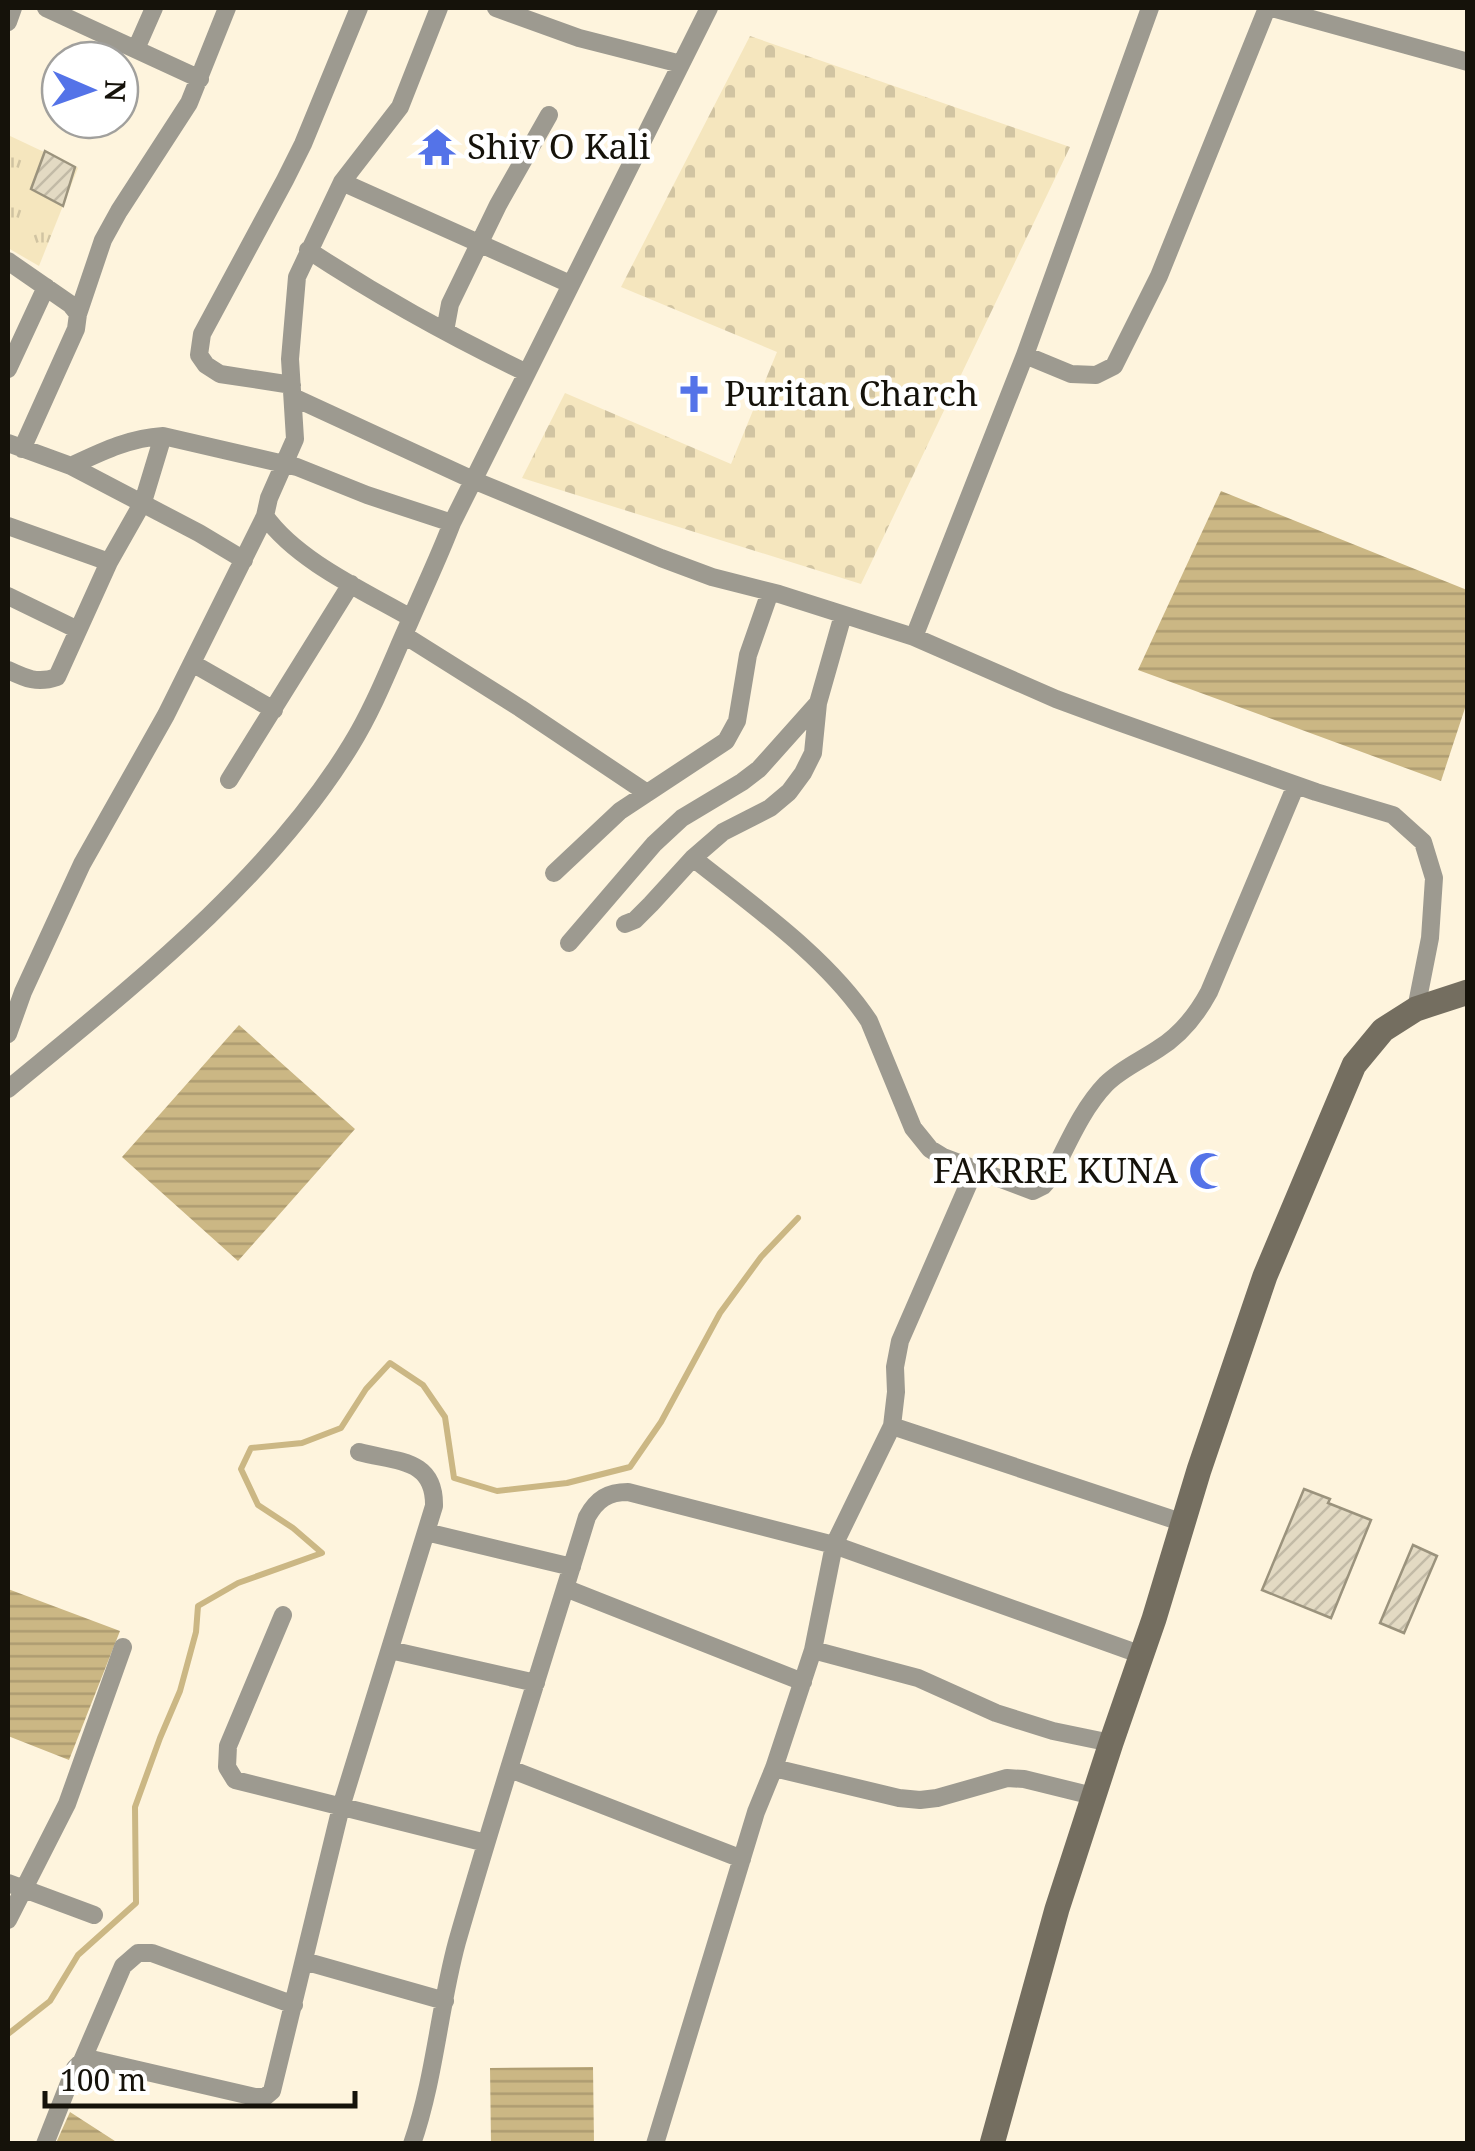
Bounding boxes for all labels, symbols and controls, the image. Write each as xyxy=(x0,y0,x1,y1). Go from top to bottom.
north arrow xyxy=(40,40,140,140)
text: N xyxy=(97,79,135,103)
place label: Shiv O Kali xyxy=(467,122,650,169)
temple icon: Shiv O Kali xyxy=(416,126,458,168)
place label: Puritan Charch xyxy=(724,369,978,416)
church icon: Puritan Charch xyxy=(673,373,715,415)
place label: FAKRRE KUNA xyxy=(933,1146,1178,1193)
mosque icon: FAKRRE KUNA xyxy=(1187,1150,1229,1192)
scale bar xyxy=(45,2046,355,2108)
text: 100 m xyxy=(60,2059,146,2100)

